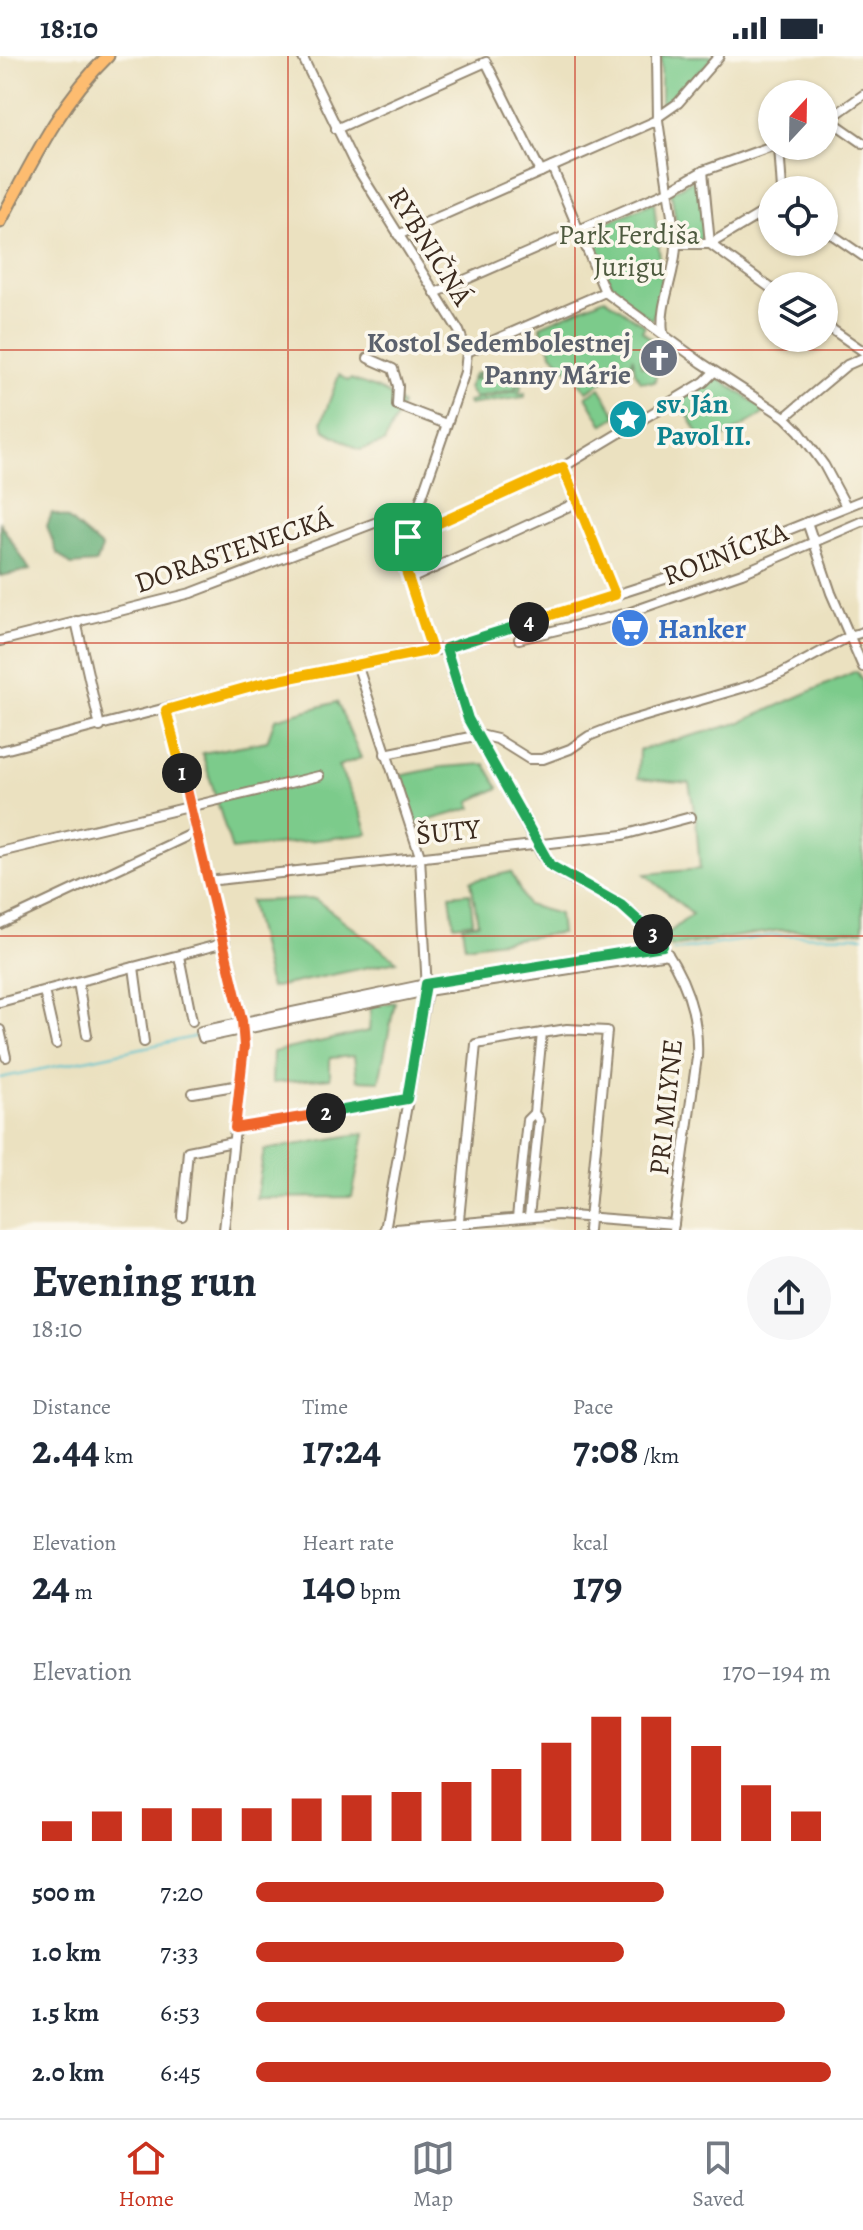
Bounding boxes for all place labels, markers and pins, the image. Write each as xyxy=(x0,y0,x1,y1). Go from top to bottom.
place label: Kostol Sedembolestnej Panny Márie xyxy=(367,324,631,394)
church icon: Kostol Sedembolestnej Panny Márie xyxy=(638,337,680,379)
place label: sv. Ján Pavol II. xyxy=(656,385,752,455)
place icon: sv. Ján Pavol II. xyxy=(607,398,649,440)
pin xyxy=(374,503,442,571)
pin: 4 xyxy=(509,602,549,642)
supermarket icon: Hanker xyxy=(609,607,651,649)
place label: Hanker xyxy=(658,610,747,648)
pin: 1 xyxy=(162,753,202,793)
pin: 3 xyxy=(633,914,673,954)
pin: 2 xyxy=(306,1093,346,1133)

